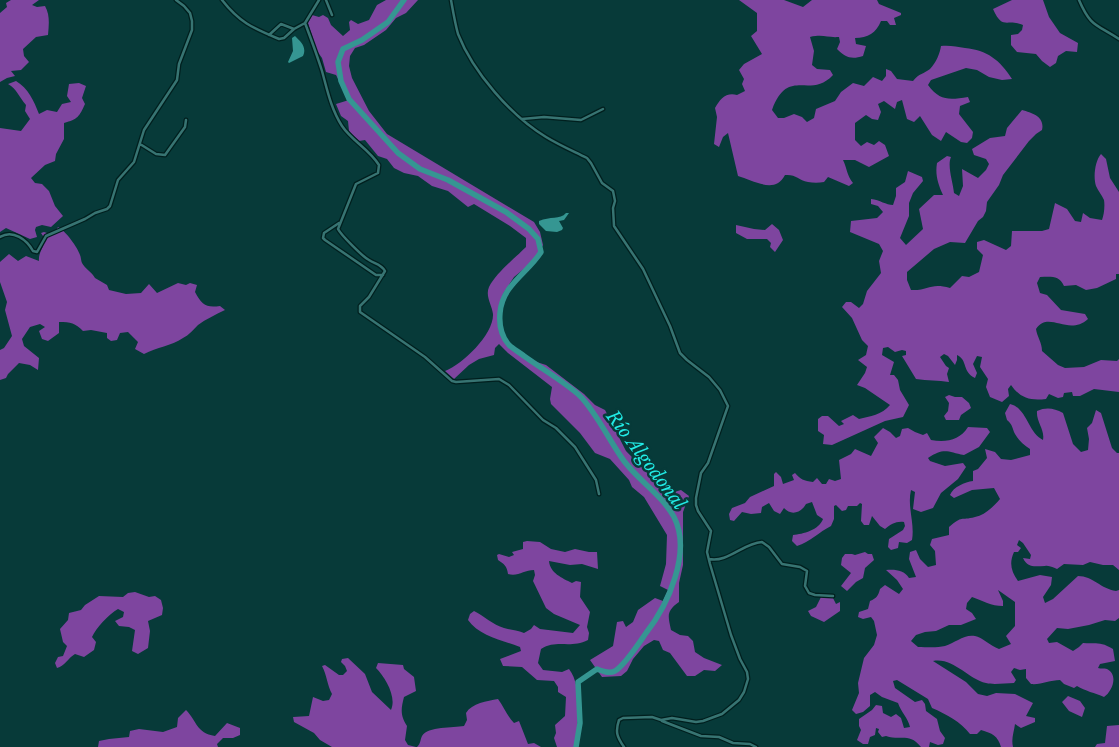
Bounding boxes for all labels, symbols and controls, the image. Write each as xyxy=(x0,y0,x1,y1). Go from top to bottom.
water label: Río Algodonal xyxy=(601,405,691,514)

